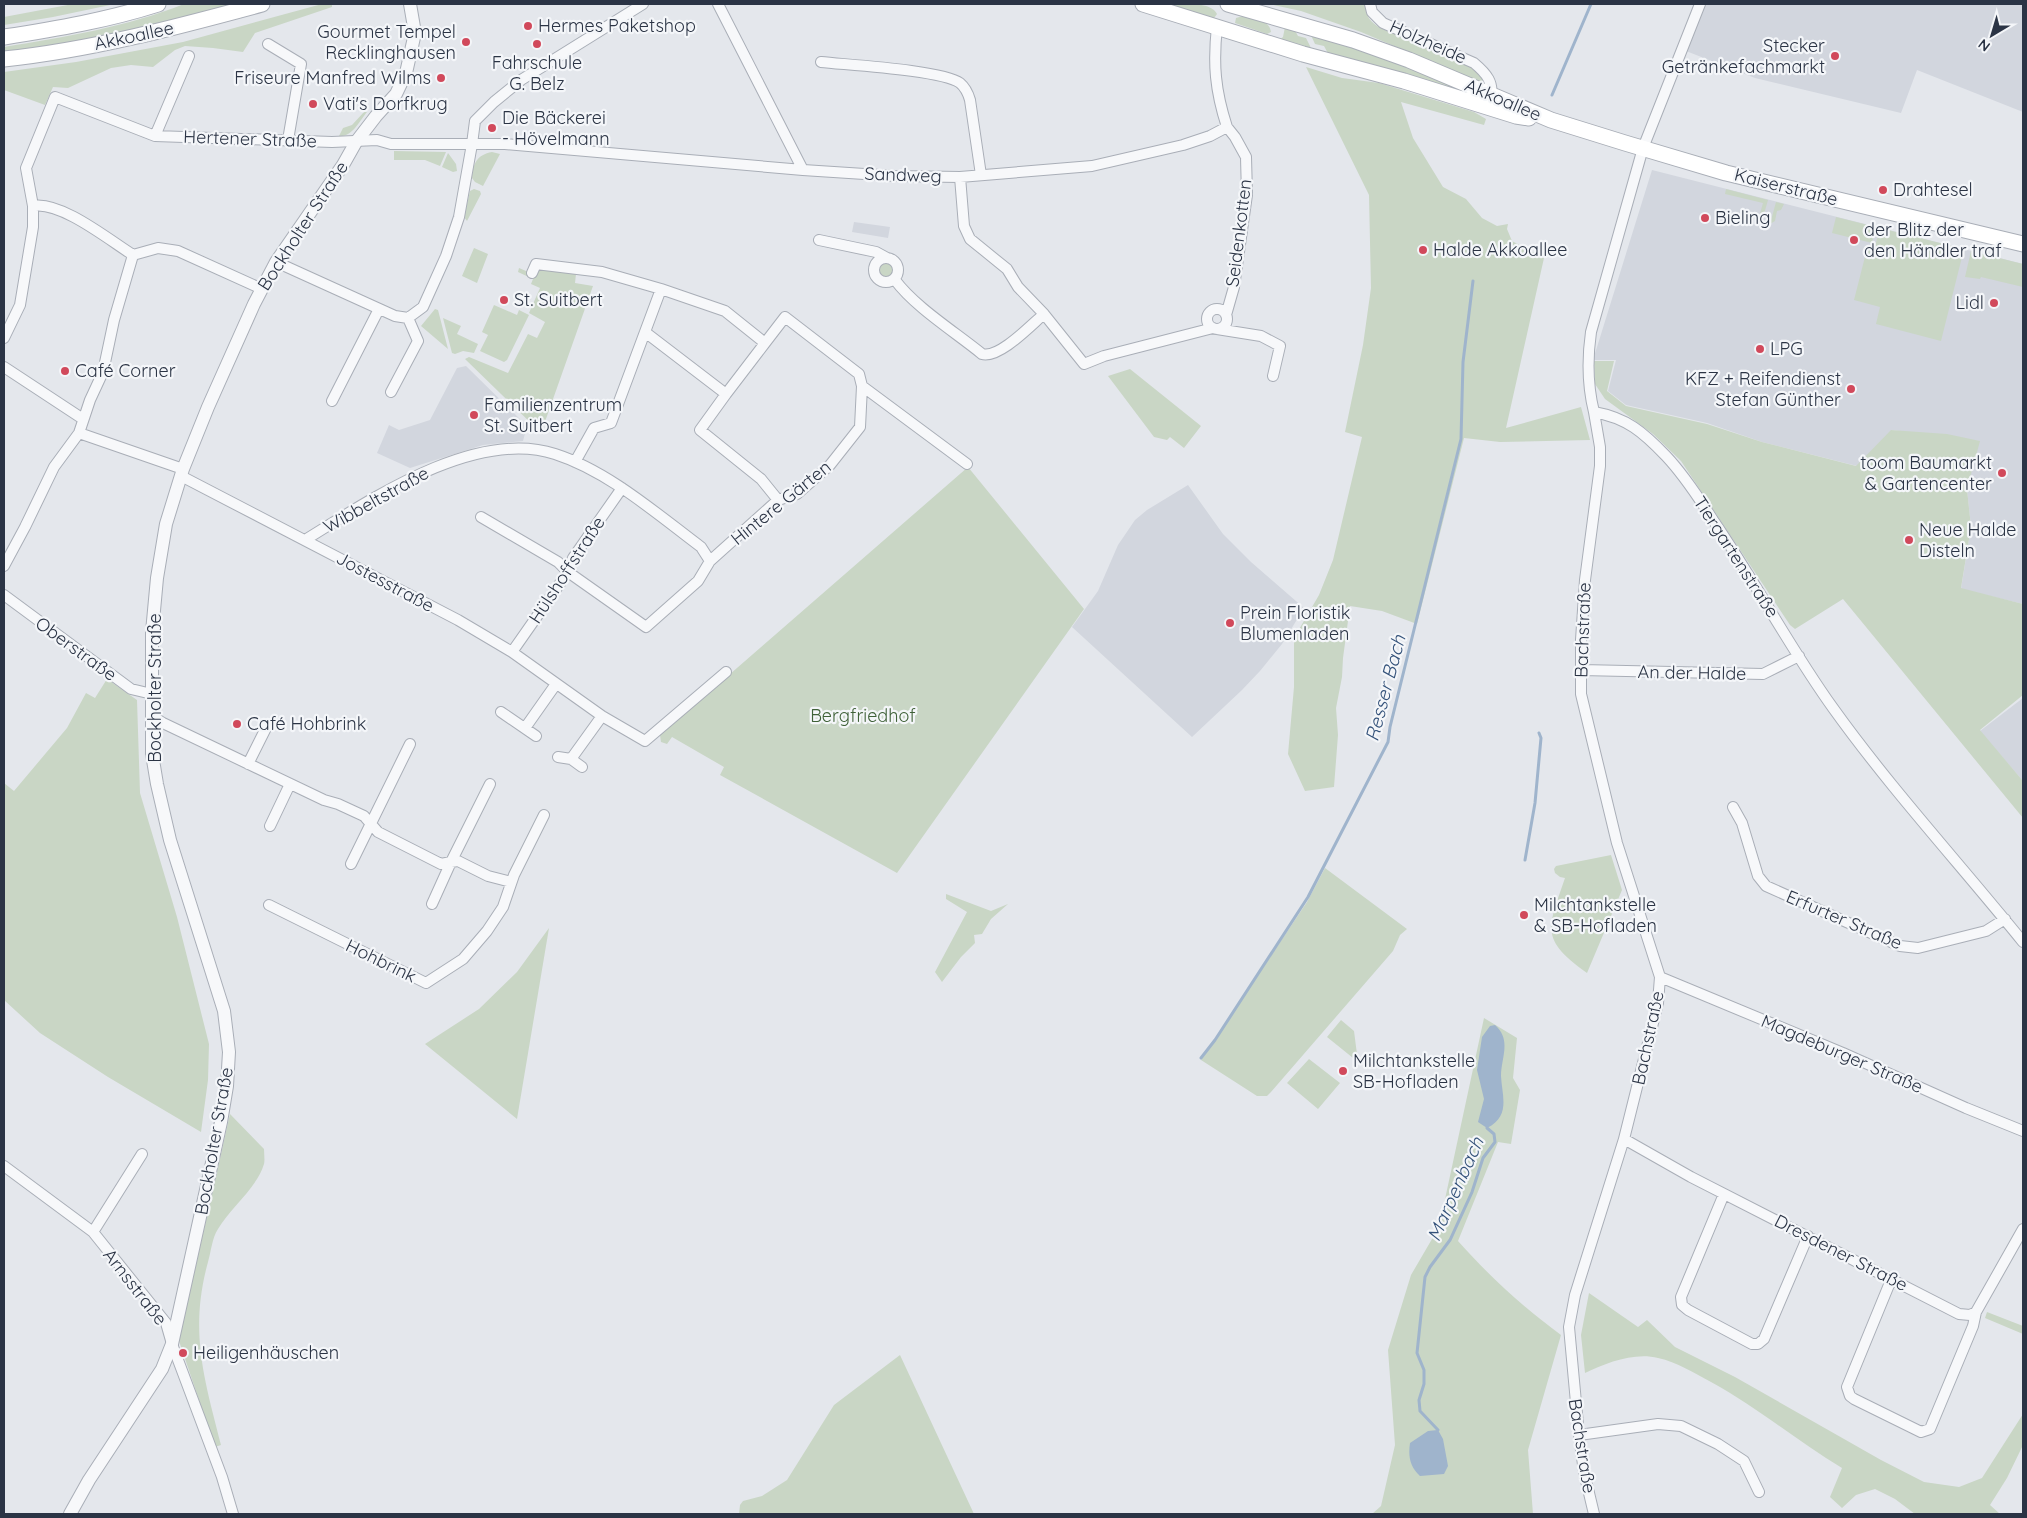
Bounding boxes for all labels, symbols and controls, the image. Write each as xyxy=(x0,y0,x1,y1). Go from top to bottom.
north arrow xyxy=(1967,10,2017,60)
place label: Hermes Paketshop xyxy=(538,14,696,37)
street label: Holzheide xyxy=(1386,14,1470,69)
street label: Akkoallee xyxy=(92,16,176,55)
place label: Gourmet Tempel Recklinghausen xyxy=(317,20,456,64)
marker: Hermes Paketshop xyxy=(522,20,534,32)
place label: Stecker Getränkefachmarkt xyxy=(1662,34,1825,78)
text: N xyxy=(1974,35,1994,56)
marker: Gourmet Tempel Recklinghausen xyxy=(460,36,472,48)
marker: Fahrschule G. Belz xyxy=(531,38,543,50)
marker: Stecker Getränkefachmarkt xyxy=(1829,50,1841,62)
place label: Fahrschule G. Belz xyxy=(492,51,582,95)
place label: Friseure Manfred Wilms xyxy=(234,66,431,89)
marker: Friseure Manfred Wilms xyxy=(435,72,447,84)
street label: Akkoallee xyxy=(1462,73,1545,126)
place label: Vati's Dorfkrug xyxy=(323,92,448,115)
marker: Vati's Dorfkrug xyxy=(307,98,319,110)
place label: Die Bäckerei - Hövelmann xyxy=(502,106,610,150)
marker: Die Bäckerei - Hövelmann xyxy=(486,122,498,134)
street label: Hertener Straße xyxy=(183,125,317,152)
street label: Bockholter Straße xyxy=(252,157,353,295)
street label: Sandweg xyxy=(864,162,942,187)
street label: Kaiserstraße xyxy=(1732,163,1840,210)
street label: Seidenkotten xyxy=(1220,178,1257,288)
place label: Drahtesel xyxy=(1893,178,1973,201)
marker: Drahtesel xyxy=(1877,184,1889,196)
place label: Bieling xyxy=(1715,206,1770,229)
marker: Bieling xyxy=(1699,212,1711,224)
place label: der Blitz der den Händler traf xyxy=(1864,218,2002,262)
marker: der Blitz der den Händler traf xyxy=(1848,234,1860,246)
place label: Halde Akkoallee xyxy=(1433,238,1567,261)
marker: Halde Akkoallee xyxy=(1417,244,1429,256)
place label: St. Suitbert xyxy=(514,288,603,311)
place label: Lidl xyxy=(1956,291,1984,314)
marker: St. Suitbert xyxy=(498,294,510,306)
marker: Lidl xyxy=(1988,297,2000,309)
place label: LPG xyxy=(1770,337,1803,360)
marker: LPG xyxy=(1754,343,1766,355)
place label: Café Corner xyxy=(75,359,176,382)
marker: Café Corner xyxy=(59,365,71,377)
place label: KFZ + Reifendienst Stefan Günther xyxy=(1685,367,1841,411)
marker: KFZ + Reifendienst Stefan Günther xyxy=(1845,383,1857,395)
place label: Familienzentrum St. Suitbert xyxy=(484,393,622,437)
marker: Familienzentrum St. Suitbert xyxy=(468,409,480,421)
place label: toom Baumarkt & Gartencenter xyxy=(1860,451,1992,495)
street label: Hintere Gärten xyxy=(726,455,835,550)
street label: Wibbeltstraße xyxy=(319,461,433,538)
marker: toom Baumarkt & Gartencenter xyxy=(1996,467,2008,479)
street label: Tiergartenstraße xyxy=(1689,492,1784,622)
street label: Hülshoffstraße xyxy=(523,512,610,628)
place label: Neue Halde Disteln xyxy=(1919,518,2017,562)
marker: Neue Halde Disteln xyxy=(1903,534,1915,546)
street label: Jostesstraße xyxy=(332,546,438,617)
street label: Bachstraße xyxy=(1569,582,1596,678)
place label: Prein Floristik Blumenladen xyxy=(1240,601,1350,645)
street label: Oberstraße xyxy=(31,611,122,686)
street label: Bockholter Straße xyxy=(143,613,166,763)
marker: Prein Floristik Blumenladen xyxy=(1224,617,1236,629)
water label: Resser Bach xyxy=(1359,631,1411,744)
street label: An der Halde xyxy=(1637,660,1747,685)
park label: Bergfriedhof xyxy=(810,704,916,727)
place label: Café Hohbrink xyxy=(247,712,366,735)
marker: Café Hohbrink xyxy=(231,718,243,730)
street label: Erfurter Straße xyxy=(1783,885,1906,954)
place label: Milchtankstelle & SB-Hofladen xyxy=(1534,893,1657,937)
marker: Milchtankstelle & SB-Hofladen xyxy=(1518,909,1530,921)
street label: Hohbrink xyxy=(342,934,420,987)
street label: Bachstraße xyxy=(1626,989,1669,1087)
street label: Magdeburger Straße xyxy=(1758,1009,1926,1098)
place label: Milchtankstelle SB-Hofladen xyxy=(1353,1049,1475,1093)
street label: Bockholter Straße xyxy=(189,1065,238,1217)
marker: Milchtankstelle SB-Hofladen xyxy=(1337,1065,1349,1077)
water label: Marpenbach xyxy=(1421,1132,1489,1245)
street label: Dresdener Straße xyxy=(1771,1209,1912,1296)
street label: Arnsstraße xyxy=(98,1244,172,1329)
place label: Heiligenhäuschen xyxy=(193,1341,339,1364)
marker: Heiligenhäuschen xyxy=(177,1347,189,1359)
street label: Bachstraße xyxy=(1564,1397,1601,1495)

